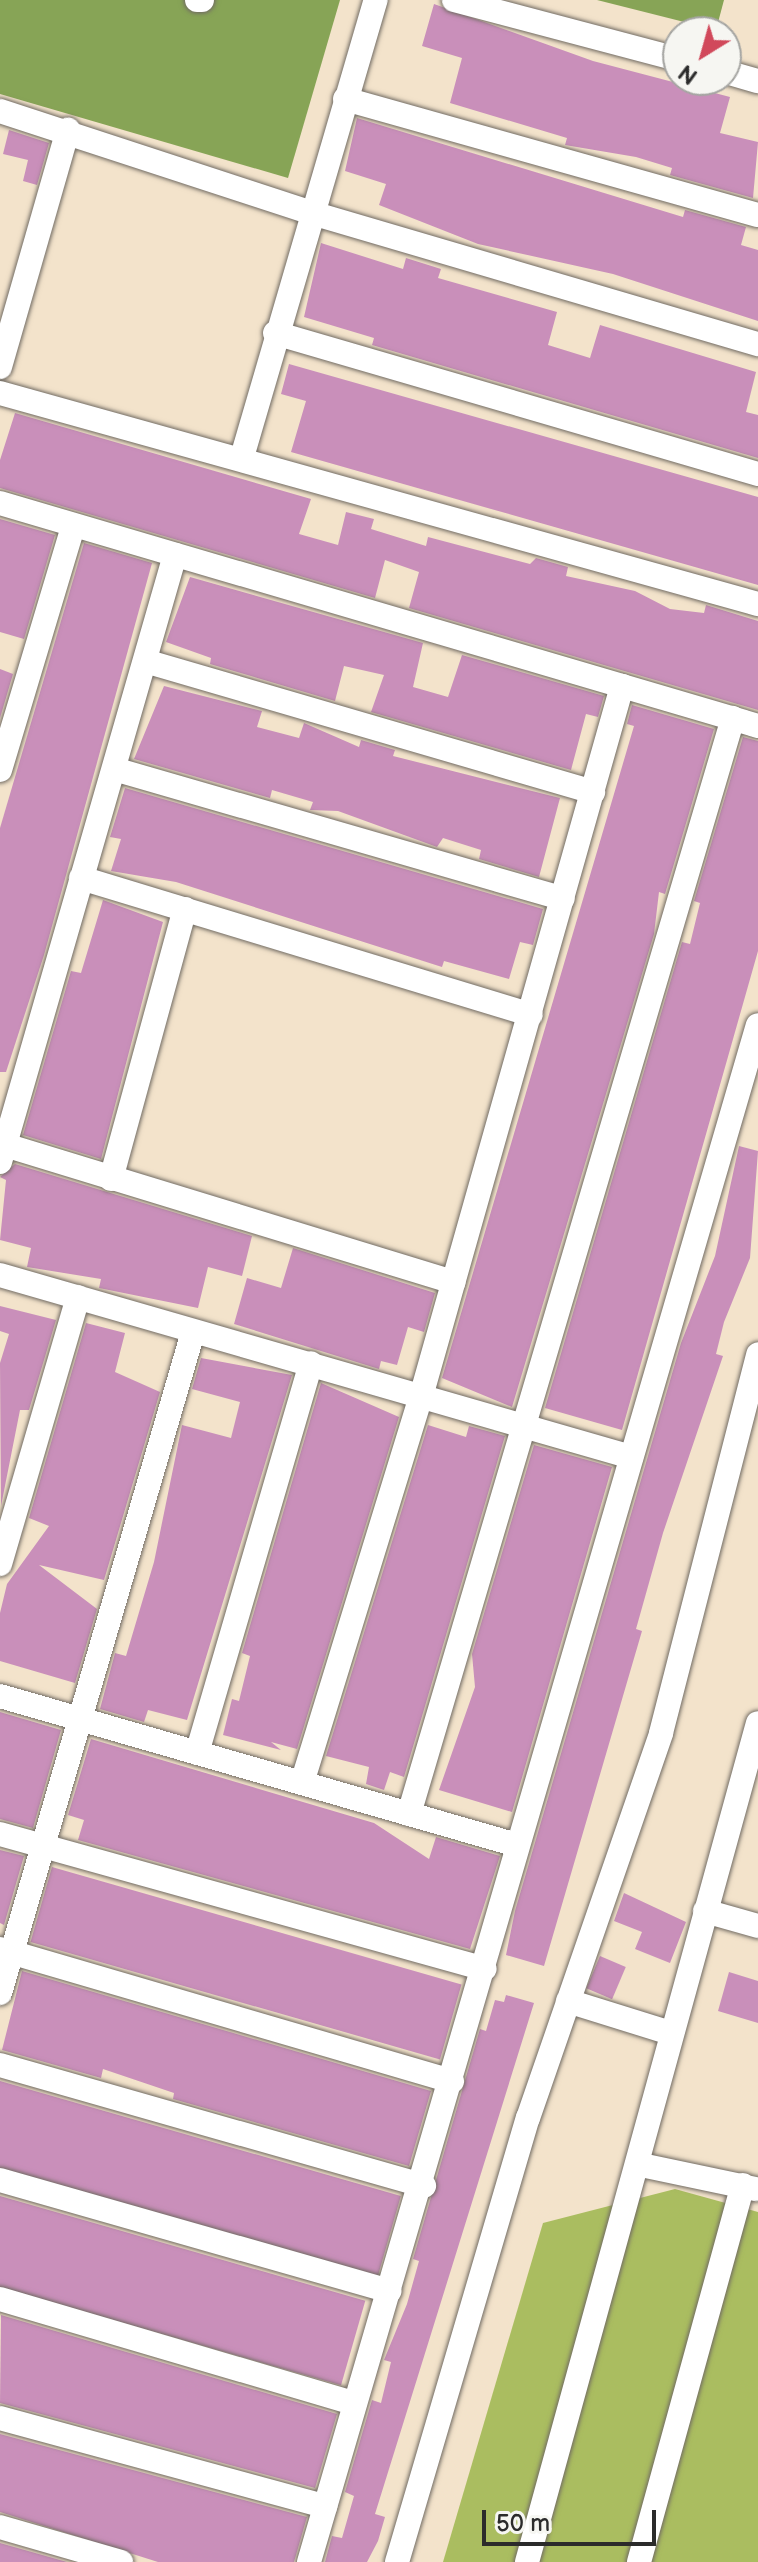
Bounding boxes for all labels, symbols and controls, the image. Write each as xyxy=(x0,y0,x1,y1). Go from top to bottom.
north arrow xyxy=(662,16,742,96)
text: N xyxy=(674,58,703,90)
scale bar xyxy=(486,2494,660,2544)
text: 50 m xyxy=(496,2509,550,2538)

